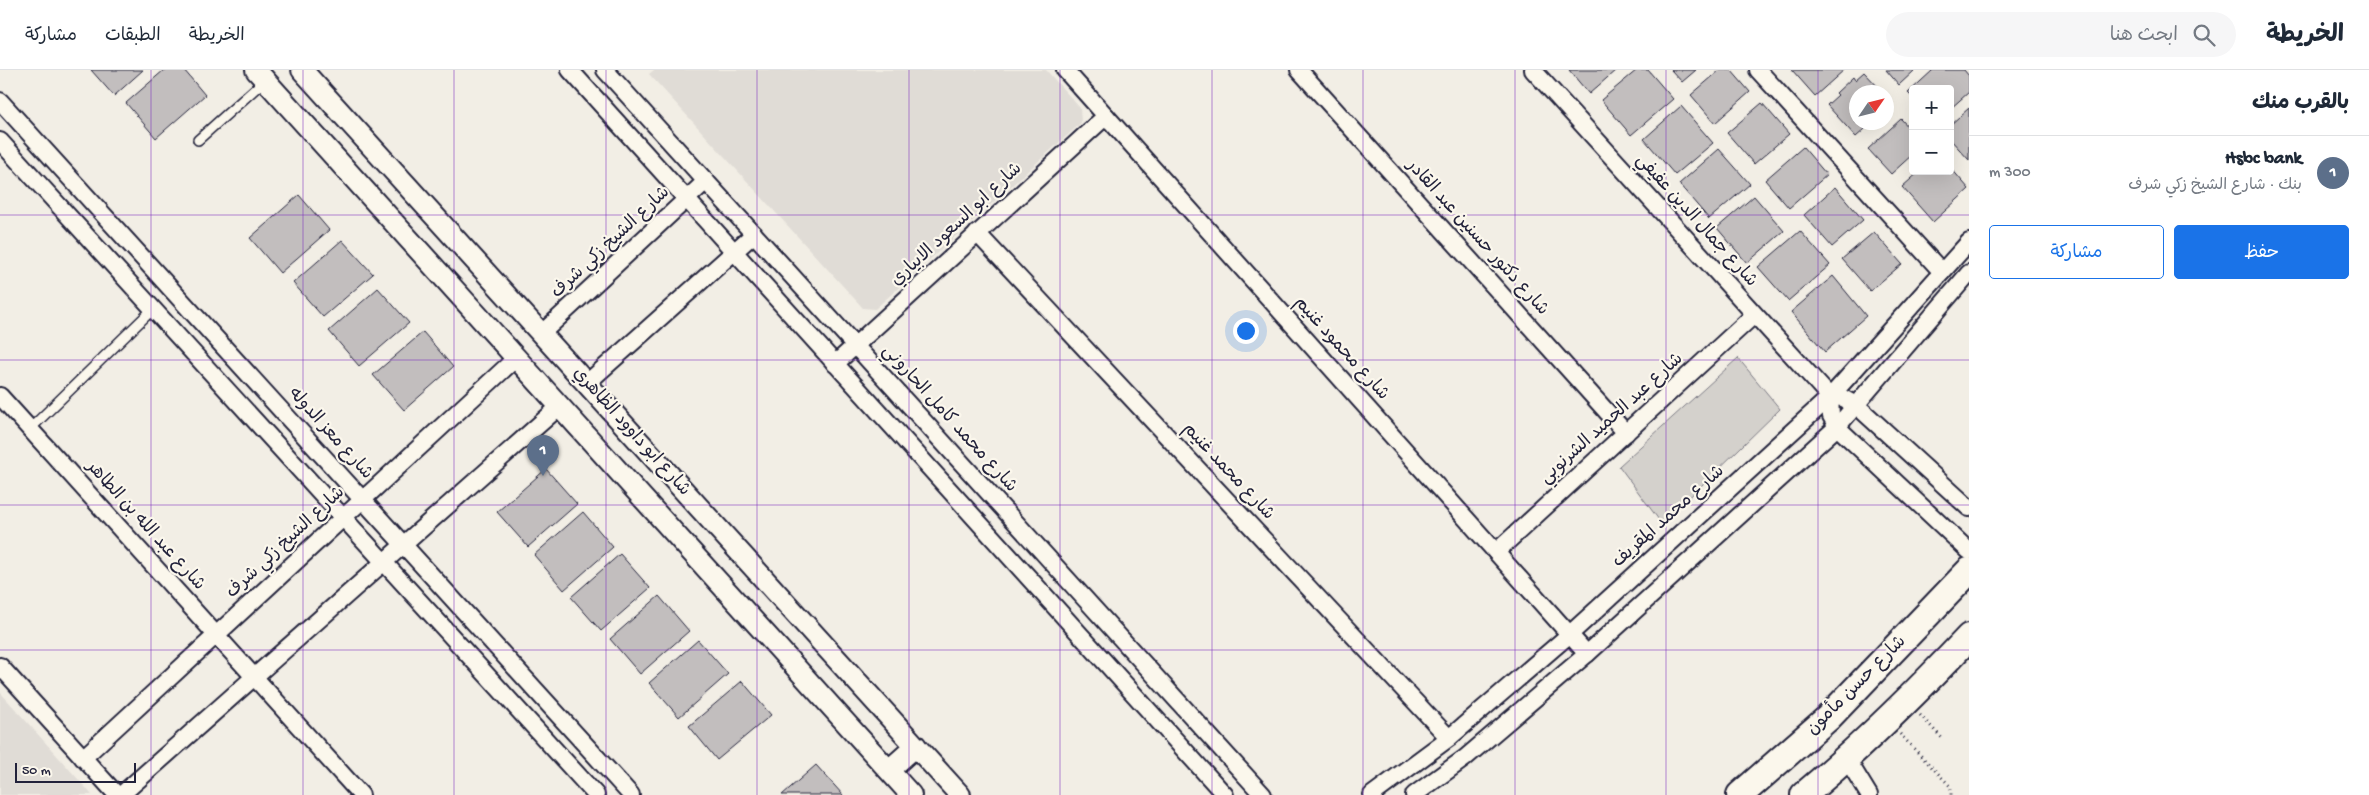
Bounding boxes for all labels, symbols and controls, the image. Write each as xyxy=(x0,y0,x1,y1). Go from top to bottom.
search box xyxy=(1886,12,2236,57)
icon: search xyxy=(2190,21,2218,49)
text: الخريطة xyxy=(2266,22,2344,51)
text: ابحث هنا xyxy=(2110,25,2178,48)
text: مشاركة xyxy=(25,26,77,47)
text: الطبقات xyxy=(105,26,161,47)
text: الخريطة xyxy=(189,26,245,47)
north arrow xyxy=(1849,85,1894,130)
map controls xyxy=(1909,85,1954,175)
button: + xyxy=(1909,85,1954,130)
text: بالقرب منك xyxy=(2252,92,2349,117)
button: − xyxy=(1909,130,1954,175)
text: Hsbc bank xyxy=(2225,148,2302,171)
street label: شارع جمال الدين عفيفي xyxy=(1629,150,1761,294)
street label: شارع دكتور حسنين عبد القادر xyxy=(1400,154,1553,320)
street label: شارع ابو السعود الابياري xyxy=(887,159,1027,291)
text: 300 m xyxy=(1989,164,2031,183)
text: 1 xyxy=(2330,164,2336,183)
text: بنك · شارع الشيخ زكي شرف xyxy=(2128,177,2302,196)
street label: شارع الشيخ زكي شرف xyxy=(547,183,677,306)
button: مشاركة xyxy=(1989,225,2164,279)
button: حفظ xyxy=(2174,225,2349,279)
street label: شارع محمود غنيم xyxy=(1288,293,1393,406)
your location xyxy=(1233,318,1259,344)
street label: شارع محمد كامل الحاروني xyxy=(875,341,1021,499)
street label: شارع عبد الحميد الشرنوبي xyxy=(1536,349,1690,491)
street label: شارع ابو داوود الظاهري xyxy=(568,363,694,501)
street label: شارع معز الدوله xyxy=(283,384,377,484)
street label: شارع محمد غنيم xyxy=(1177,419,1278,526)
pin: 1 xyxy=(527,435,559,476)
street label: شارع عبد الله بن الطاهر xyxy=(80,455,209,595)
street label: شارع محمد المقريف xyxy=(1609,461,1729,573)
street label: شارع الشيخ زكي شرف xyxy=(222,483,352,606)
street label: شارع حسن مأمون xyxy=(1801,630,1911,740)
scale bar xyxy=(15,760,136,783)
text: 50 m xyxy=(22,763,51,780)

